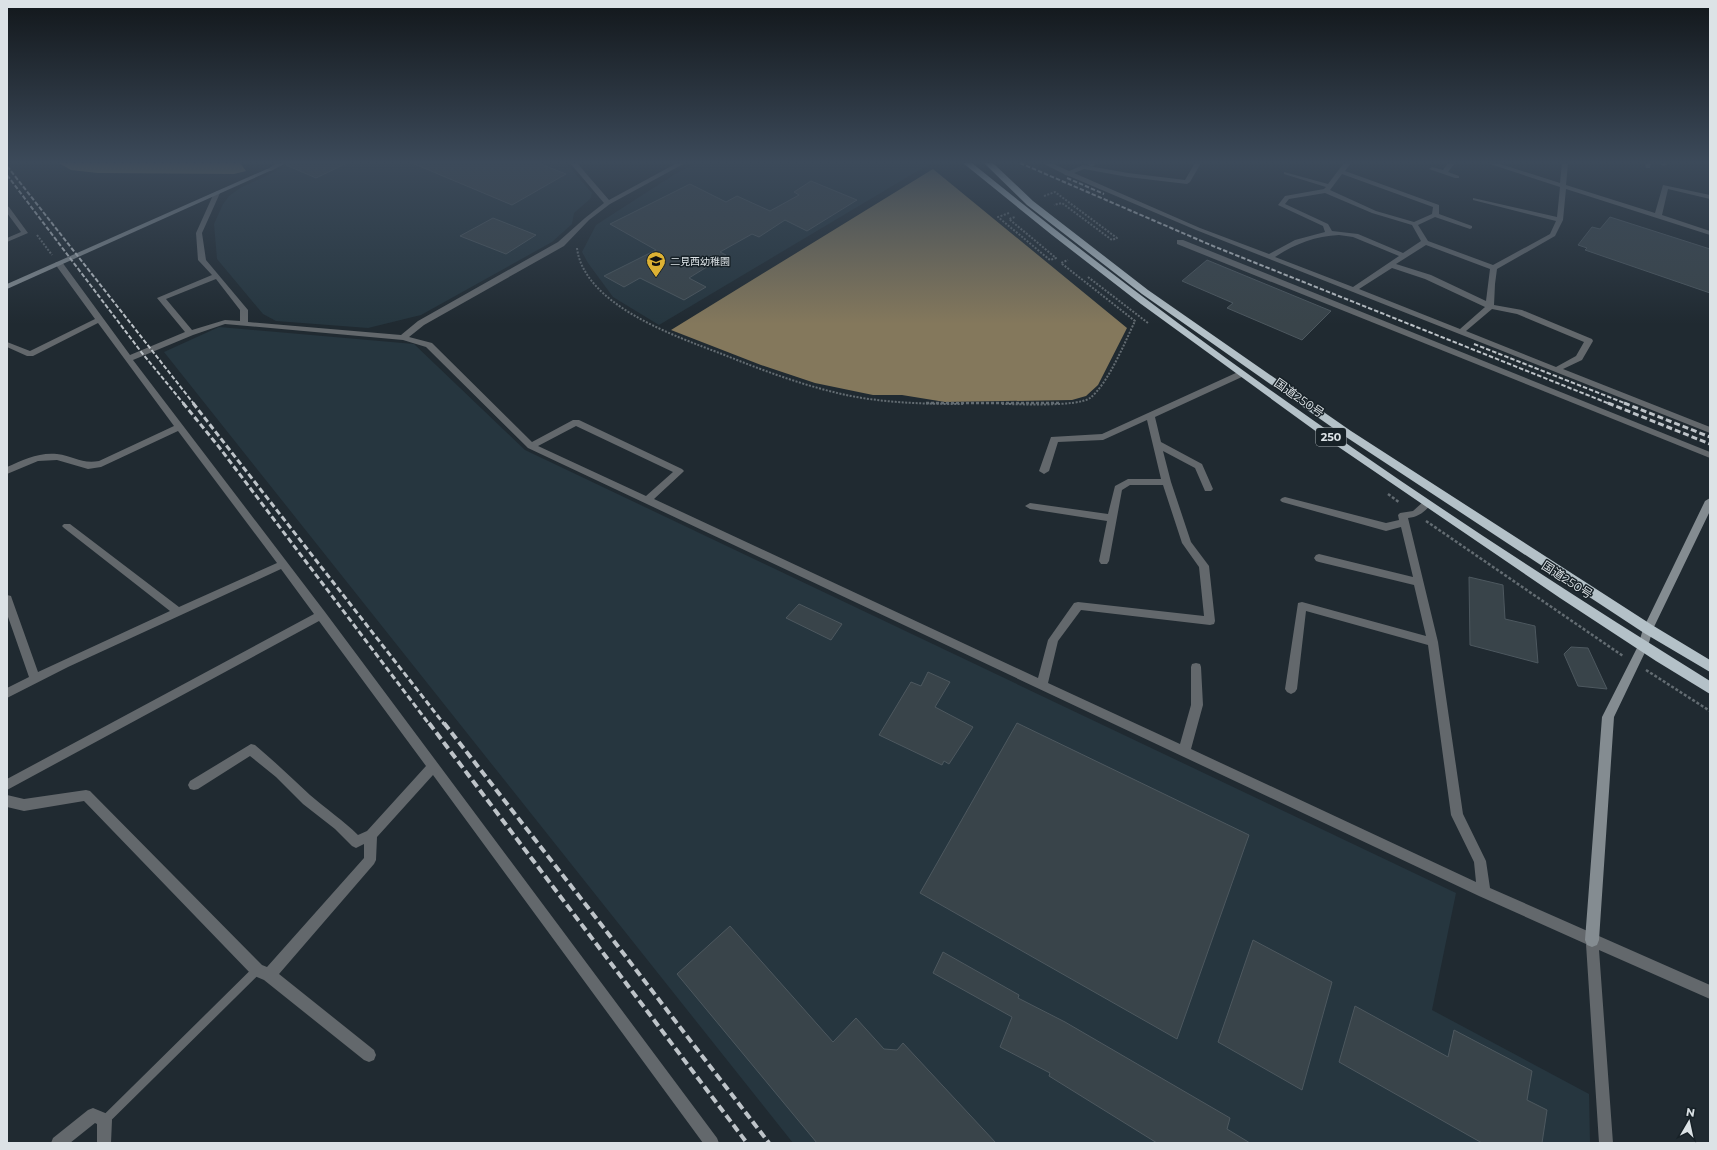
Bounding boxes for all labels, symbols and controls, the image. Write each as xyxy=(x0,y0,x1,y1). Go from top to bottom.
school or university icon: 二見西幼稚園 xyxy=(645,250,667,278)
place label: 二見西幼稚園 xyxy=(670,255,730,268)
street label: 国道250号 xyxy=(1271,375,1327,420)
road number: 250 xyxy=(1316,428,1346,446)
street label: 国道250号 xyxy=(1539,558,1595,602)
north arrow xyxy=(1669,1102,1709,1142)
text: N xyxy=(1685,1105,1696,1120)

